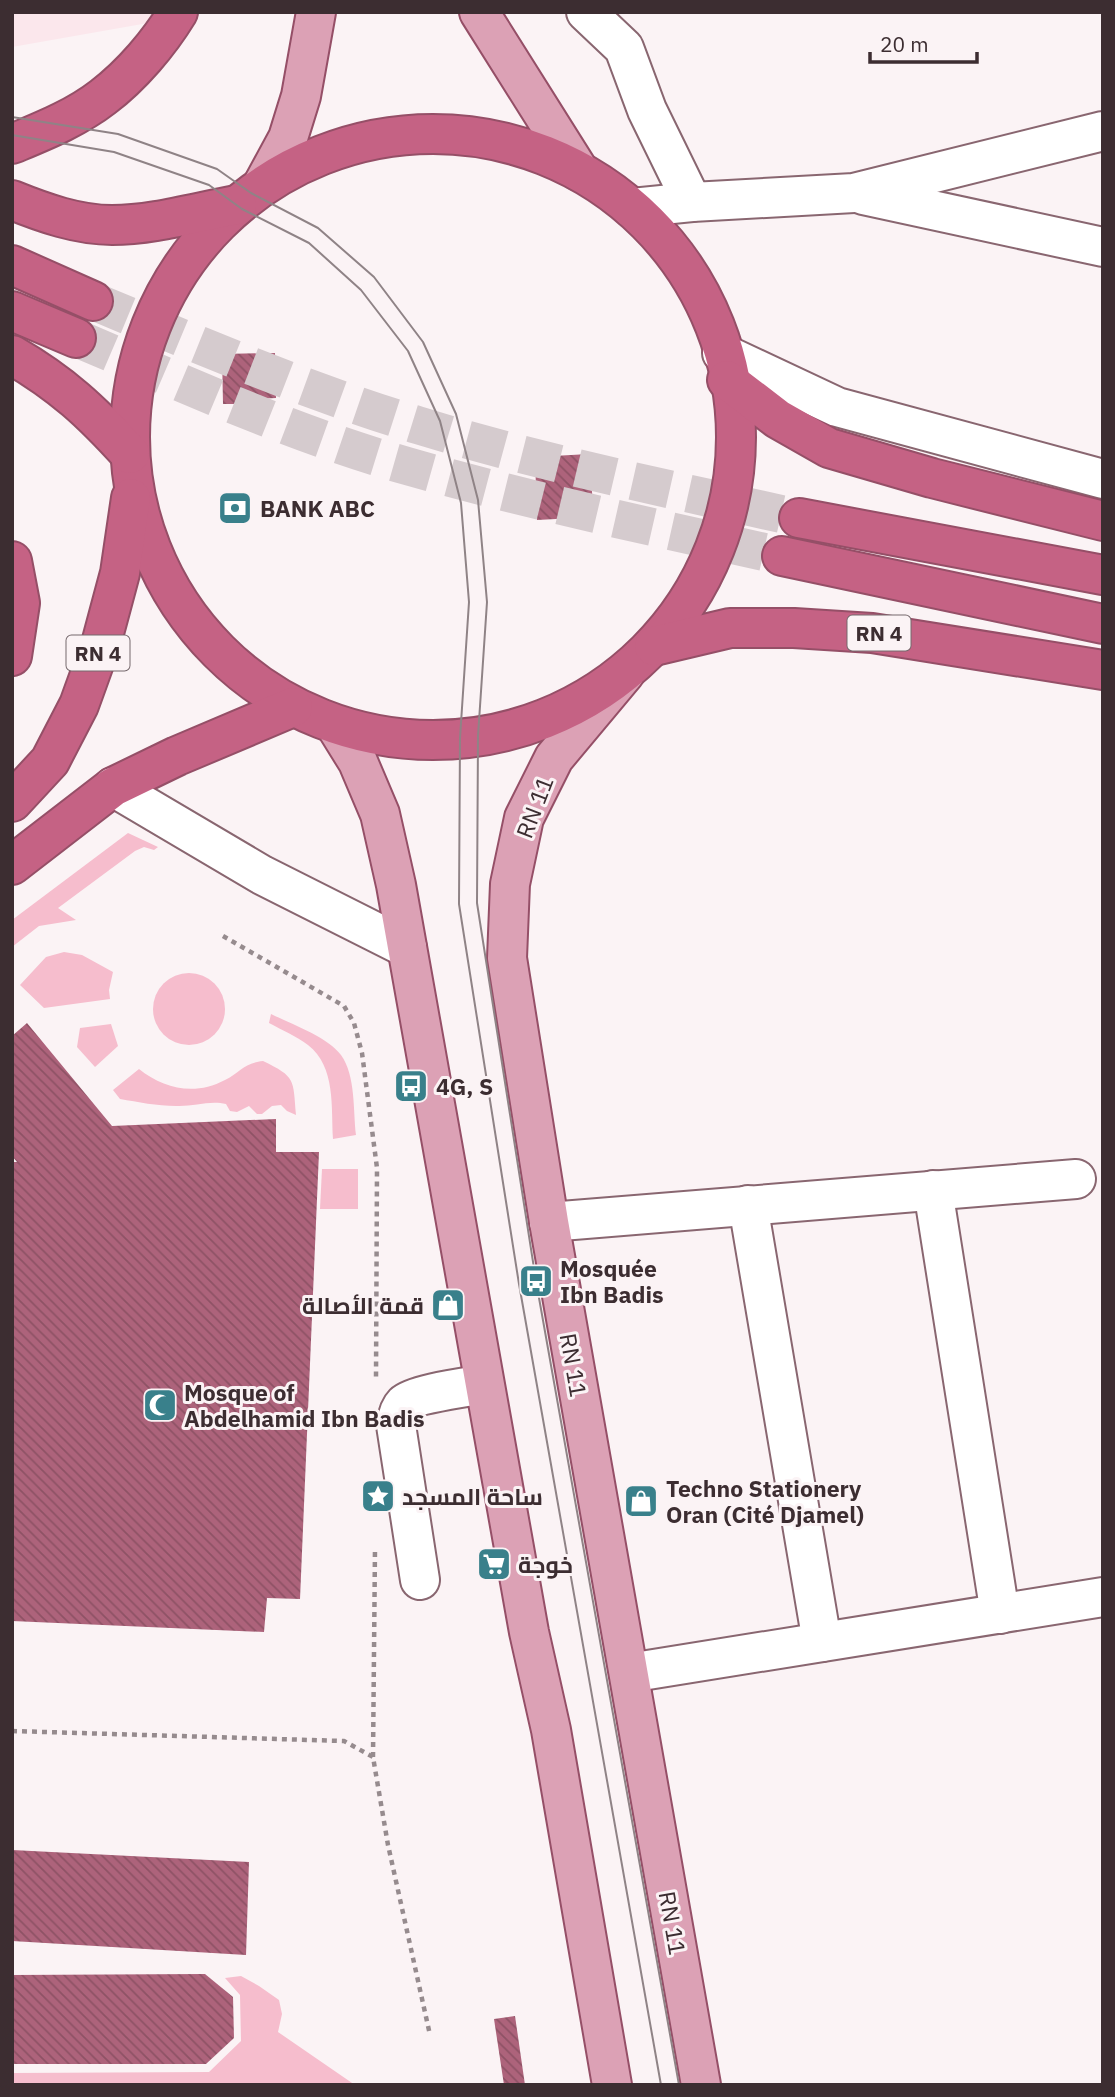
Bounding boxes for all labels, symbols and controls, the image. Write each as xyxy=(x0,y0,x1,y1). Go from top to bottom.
scale bar xyxy=(870,21,977,65)
text: 20 m xyxy=(880,30,929,58)
bank icon: BANK ABC xyxy=(216,489,254,527)
place label: BANK ABC xyxy=(260,493,375,523)
road number: RN 4 xyxy=(848,616,910,650)
road number: RN 4 xyxy=(66,636,130,670)
street label: RN 11 xyxy=(509,772,559,842)
bus stop icon: 4G, S xyxy=(392,1067,430,1105)
place label: 4G, S xyxy=(436,1071,493,1101)
place label: Mosquée Ibn Badis xyxy=(560,1253,664,1309)
bus stop icon: Mosquée Ibn Badis xyxy=(517,1262,555,1300)
shop icon: قمة الأصالة xyxy=(429,1286,467,1324)
place label: قمة الأصالة xyxy=(302,1290,424,1320)
street label: RN 11 xyxy=(554,1331,594,1399)
place label: Mosque of Abdelhamid Ibn Badis xyxy=(184,1377,425,1433)
mosque icon: Mosque of Abdelhamid Ibn Badis xyxy=(141,1386,179,1424)
place label: Techno Stationery Oran (Cité Djamel) xyxy=(666,1473,864,1529)
place icon: ساحة المسجد xyxy=(359,1477,397,1515)
place label: ساحة المسجد xyxy=(402,1481,543,1511)
shop icon: Techno Stationery Oran (Cité Djamel) xyxy=(622,1482,660,1520)
supermarket icon: خوجة xyxy=(475,1545,513,1583)
place label: خوجة xyxy=(518,1549,573,1579)
street label: RN 11 xyxy=(653,1889,693,1957)

